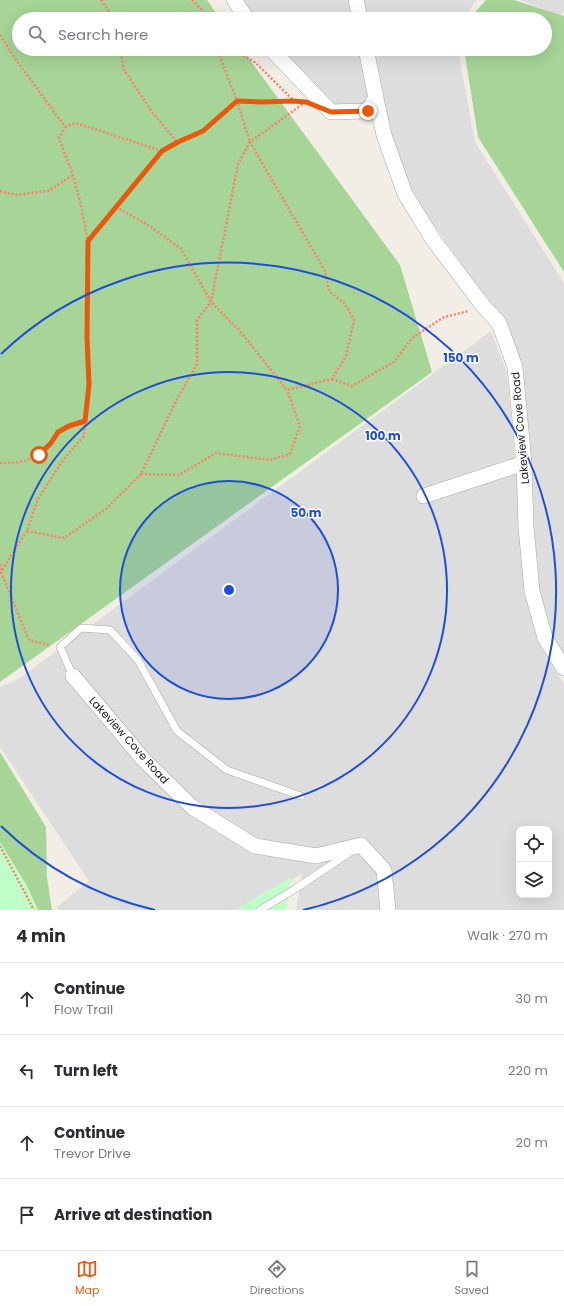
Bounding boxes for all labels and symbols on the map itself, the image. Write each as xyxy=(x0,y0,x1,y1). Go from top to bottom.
route end xyxy=(359,102,377,120)
text: 150 m xyxy=(443,349,479,366)
street label: Lakeview Cove Road xyxy=(507,371,533,485)
text: 100 m xyxy=(365,427,401,444)
route start xyxy=(30,446,48,464)
text: 50 m xyxy=(291,504,322,521)
centre of rings xyxy=(222,583,236,597)
street label: Lakeview Cove Road xyxy=(85,693,173,787)

